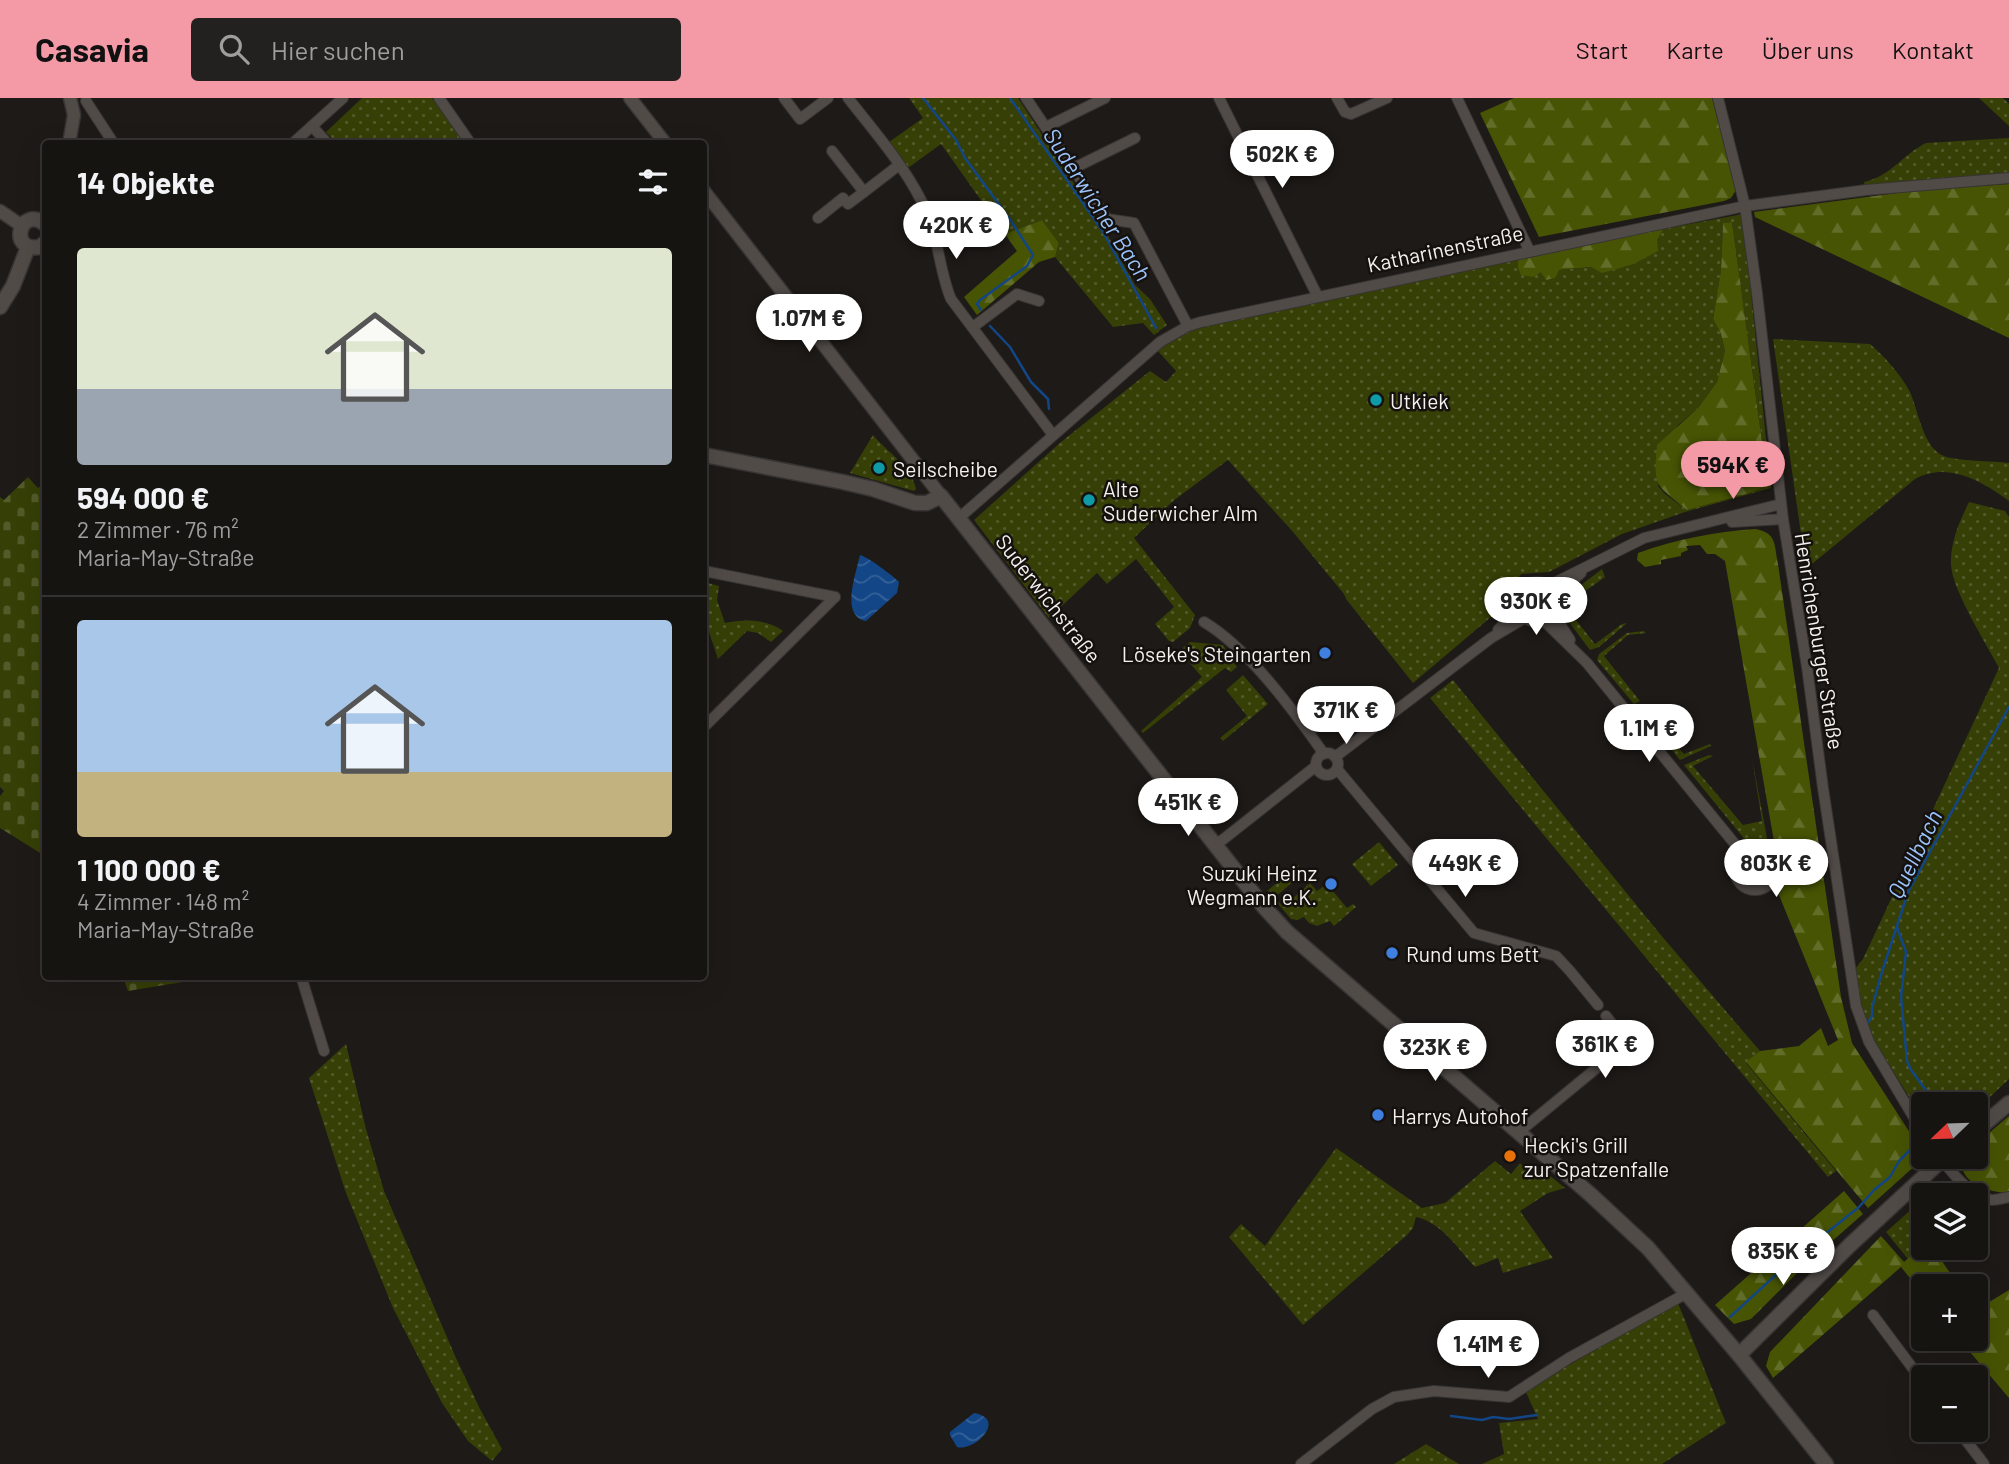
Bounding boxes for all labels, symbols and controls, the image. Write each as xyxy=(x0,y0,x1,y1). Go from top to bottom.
search box xyxy=(191,18,681,81)
text: Casavia xyxy=(35,29,149,69)
icon: search xyxy=(215,30,253,68)
text: Hier suchen xyxy=(271,34,405,65)
text: Start xyxy=(1576,35,1629,64)
text: Karte xyxy=(1667,35,1724,64)
text: Über uns xyxy=(1762,35,1854,64)
text: Kontakt xyxy=(1892,35,1974,64)
water label: Suderwicher Bach xyxy=(1038,122,1158,286)
pin: 502K € xyxy=(1225,130,1339,190)
text: 502K € xyxy=(1246,139,1318,167)
icon: filters xyxy=(634,163,672,201)
text: 14 Objekte xyxy=(77,164,215,200)
pin: 420K € xyxy=(899,202,1013,261)
text: 420K € xyxy=(919,210,993,238)
street label: Katharinenstraße xyxy=(1365,219,1525,277)
icon: home xyxy=(312,294,438,420)
pin: 1.07M € xyxy=(744,294,874,354)
text: 1.07M € xyxy=(772,303,846,331)
place label: Utkiek xyxy=(1390,388,1449,413)
marker: Utkiek xyxy=(1368,392,1384,408)
pin: 594K € xyxy=(1676,442,1790,501)
text: 594K € xyxy=(1697,450,1769,478)
place label: Seilscheibe xyxy=(893,456,998,481)
marker: Seilscheibe xyxy=(871,460,887,476)
place label: Alte Suderwicher Alm xyxy=(1103,476,1258,525)
text: 594 000 € xyxy=(77,479,210,515)
marker: Alte Suderwicher Alm xyxy=(1081,492,1097,508)
text: 2 Zimmer · 76 m² xyxy=(77,515,239,543)
street label: Suderwichstraße xyxy=(991,529,1107,667)
street label: Henrichenburger Straße xyxy=(1790,531,1850,751)
text: Maria-May-Straße xyxy=(77,543,255,571)
pin: 930K € xyxy=(1479,578,1593,637)
text: 930K € xyxy=(1500,586,1572,614)
place label: Löseke's Steingarten xyxy=(1122,641,1311,666)
marker: Löseke's Steingarten xyxy=(1317,645,1333,661)
icon: home xyxy=(312,666,438,792)
pin: 371K € xyxy=(1289,686,1403,746)
text: 371K € xyxy=(1313,695,1379,723)
pin: 1.1M € xyxy=(1592,704,1706,764)
text: 1.1M € xyxy=(1620,713,1678,741)
pin: 451K € xyxy=(1131,778,1245,838)
text: 451K € xyxy=(1154,787,1222,815)
water label: Quellbach xyxy=(1881,805,1947,903)
pin: 449K € xyxy=(1408,840,1522,899)
pin: 803K € xyxy=(1719,840,1833,899)
text: 449K € xyxy=(1428,848,1502,876)
text: 803K € xyxy=(1740,848,1812,876)
text: 1 100 000 € xyxy=(77,851,221,887)
place label: Suzuki Heinz Wegmann e.K. xyxy=(1187,860,1317,909)
marker: Suzuki Heinz Wegmann e.K. xyxy=(1323,876,1339,892)
text: 4 Zimmer · 148 m² xyxy=(77,887,249,915)
text: Maria-May-Straße xyxy=(77,915,255,943)
place label: Rund ums Bett xyxy=(1406,941,1539,966)
marker: Rund ums Bett xyxy=(1384,945,1400,961)
pin: 361K € xyxy=(1548,1020,1662,1080)
pin: 323K € xyxy=(1378,1024,1492,1083)
text: 361K € xyxy=(1572,1029,1638,1057)
text: 323K € xyxy=(1400,1032,1470,1060)
north arrow xyxy=(1911,1092,1988,1169)
map controls xyxy=(1911,1092,1988,1442)
place label: Harrys Autohof xyxy=(1392,1103,1528,1128)
marker: Harrys Autohof xyxy=(1370,1107,1386,1123)
place label: Hecki's Grill zur Spatzenfalle xyxy=(1524,1132,1669,1181)
marker: Hecki's Grill zur Spatzenfalle xyxy=(1502,1148,1518,1164)
button: layers xyxy=(1911,1183,1988,1260)
pin: 835K € xyxy=(1726,1228,1840,1287)
text: 835K € xyxy=(1748,1236,1818,1264)
button: + xyxy=(1911,1274,1988,1351)
pin: 1.41M € xyxy=(1423,1320,1553,1380)
text: 1.41M € xyxy=(1453,1329,1523,1357)
button: − xyxy=(1911,1365,1988,1442)

